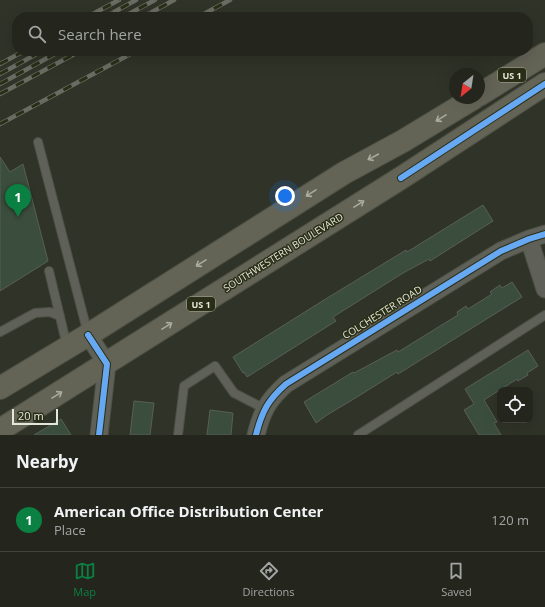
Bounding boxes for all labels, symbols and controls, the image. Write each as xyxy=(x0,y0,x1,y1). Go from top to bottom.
search box xyxy=(12,12,533,56)
icon: search xyxy=(26,23,48,45)
text: Search here xyxy=(58,24,142,44)
north arrow xyxy=(449,68,485,104)
road number: US 1 xyxy=(498,68,526,82)
one-way arrow xyxy=(436,114,447,122)
one-way arrow xyxy=(367,153,379,161)
pin: 1 xyxy=(5,184,31,217)
your location xyxy=(275,186,295,206)
one-way arrow xyxy=(305,190,317,198)
one-way arrow xyxy=(354,199,365,208)
street label: SOUTHWESTERN BOULEVARD xyxy=(220,209,346,295)
one-way arrow xyxy=(196,259,207,267)
street label: COLCHESTER ROAD xyxy=(340,282,424,342)
road number: US 1 xyxy=(187,297,215,311)
one-way arrow xyxy=(161,321,173,329)
map controls xyxy=(497,387,533,423)
button: locate xyxy=(497,387,533,423)
one-way arrow xyxy=(51,391,62,399)
scale bar xyxy=(12,407,58,426)
text: 20 m xyxy=(18,408,44,423)
text: Nearby xyxy=(16,450,78,473)
text: American Office Distribution Center xyxy=(54,501,323,521)
text: 1 xyxy=(25,511,33,529)
text: 120 m xyxy=(491,511,529,529)
text: Place xyxy=(54,521,86,539)
tab: Map xyxy=(73,560,96,599)
tab: Directions xyxy=(243,560,295,599)
tab: Saved xyxy=(441,560,472,599)

